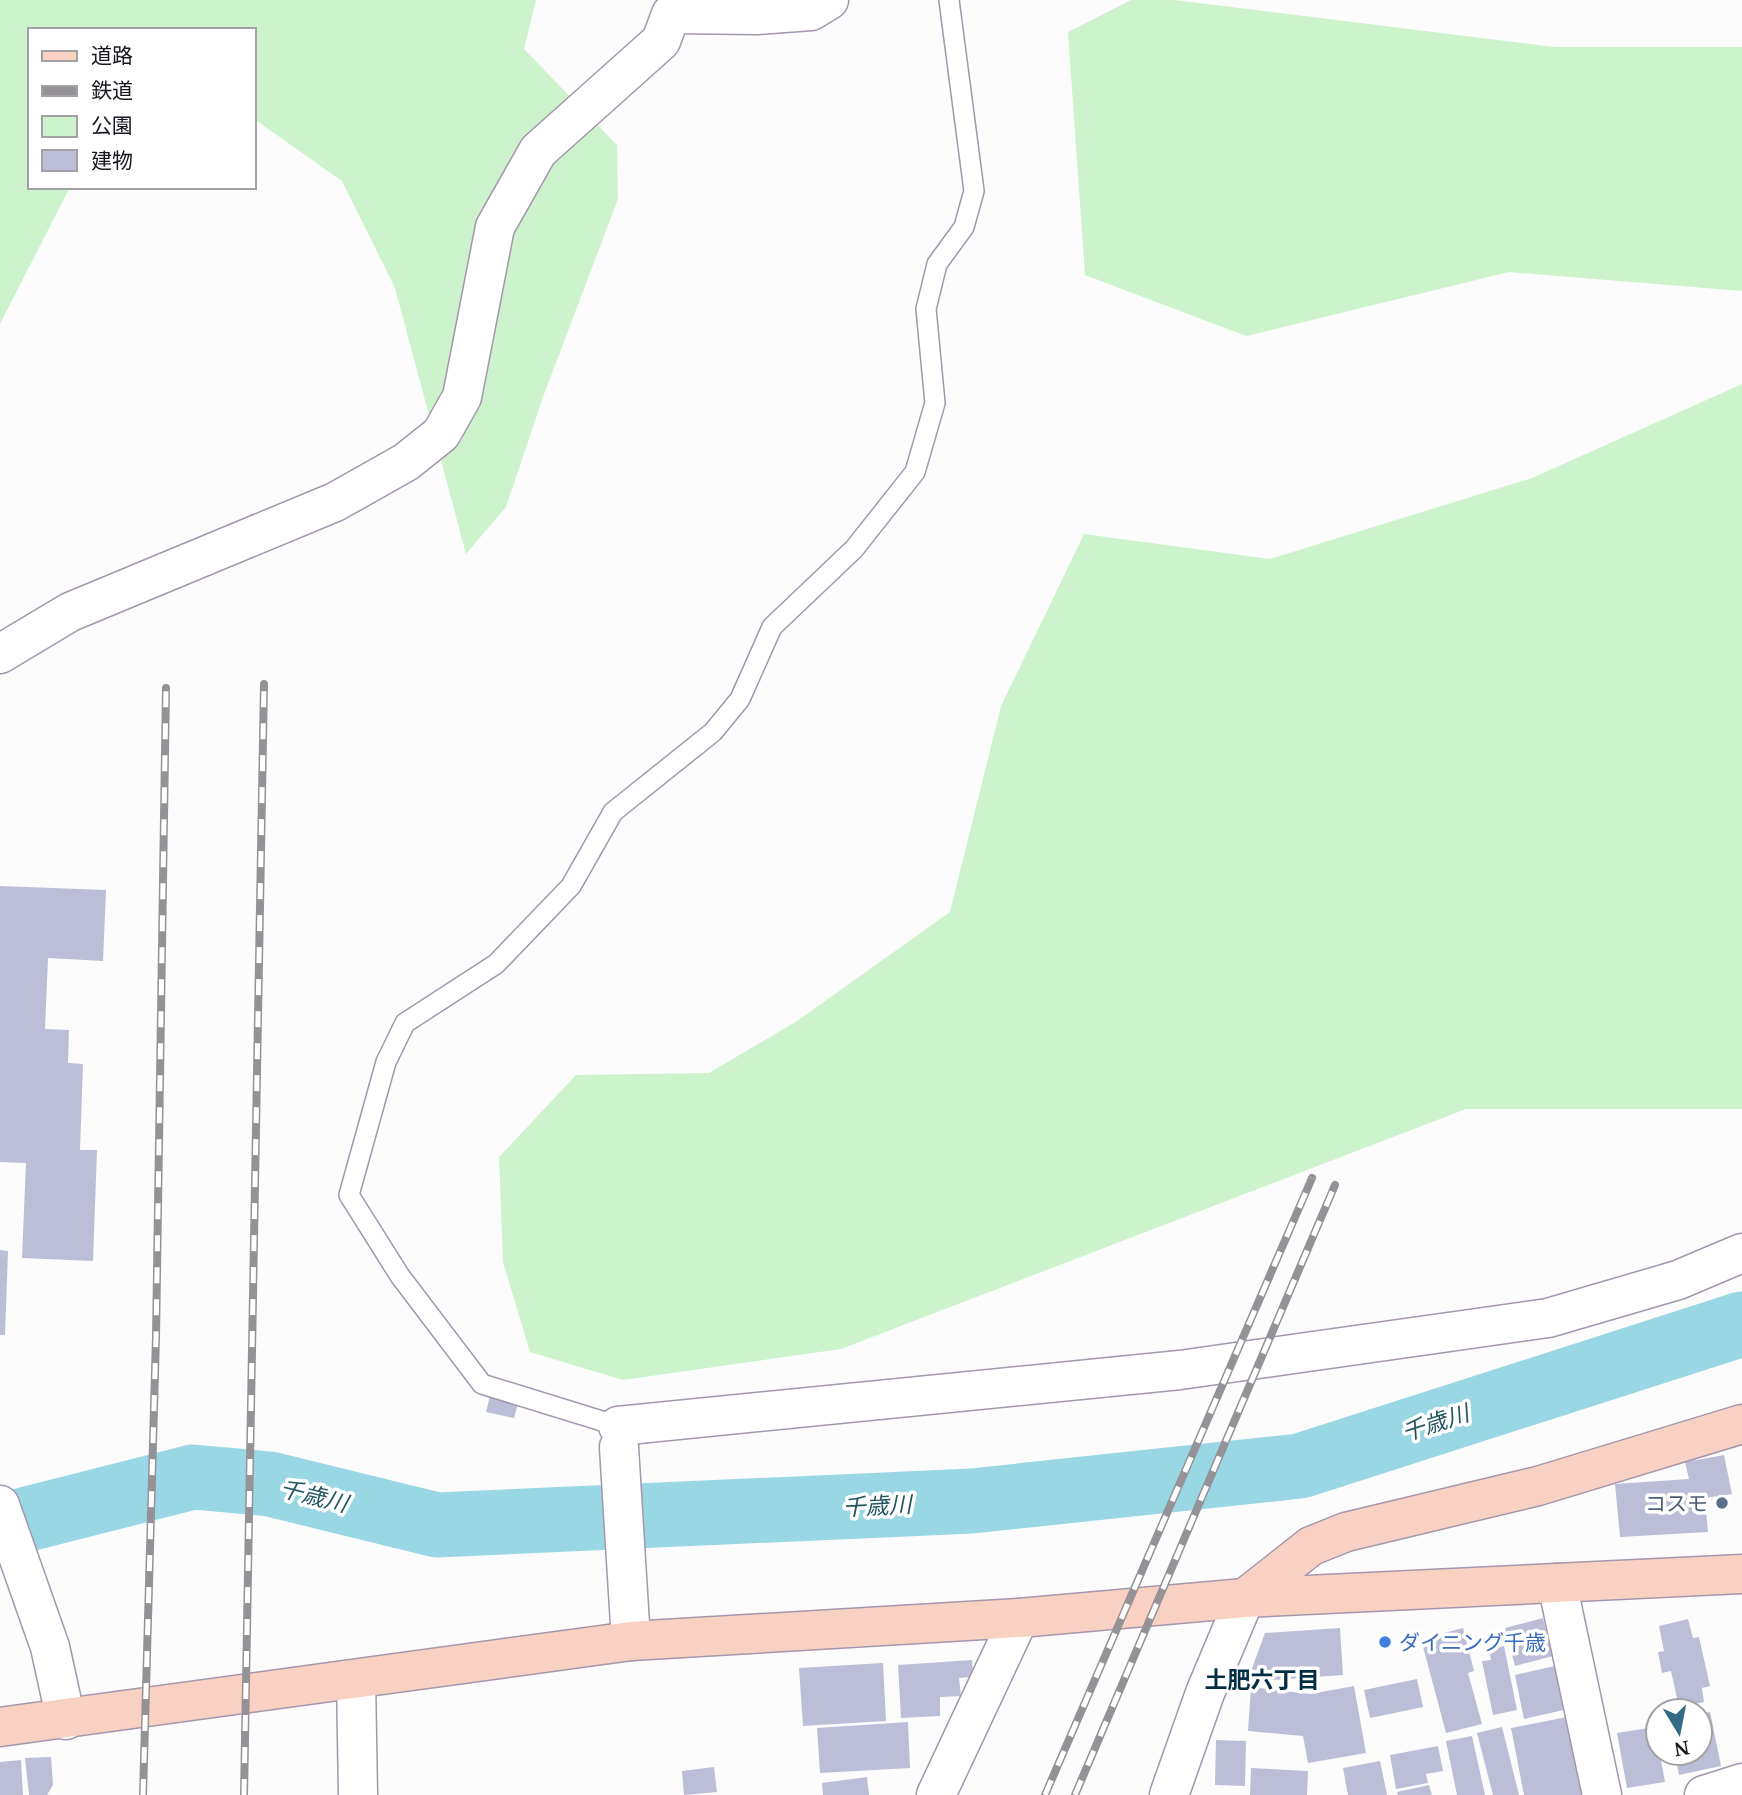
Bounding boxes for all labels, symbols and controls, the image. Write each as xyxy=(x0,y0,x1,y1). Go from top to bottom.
legend xyxy=(28,28,256,189)
text: 道路 xyxy=(91,41,133,69)
text: 鉄道 xyxy=(91,76,133,104)
text: 公園 xyxy=(91,111,133,139)
text: 建物 xyxy=(91,146,133,174)
water label: 千歳川 xyxy=(1397,1395,1476,1448)
water label: 千歳川 xyxy=(277,1471,354,1520)
water label: 千歳川 xyxy=(842,1487,915,1523)
place label: コスモ xyxy=(1645,1489,1708,1517)
marker: コスモ xyxy=(1714,1495,1730,1511)
place label: ダイニング千歳 xyxy=(1399,1628,1546,1656)
marker: ダイニング千歳 xyxy=(1377,1634,1393,1650)
district label: 土肥六丁目 xyxy=(1205,1663,1320,1695)
north arrow xyxy=(1644,1697,1714,1767)
text: N xyxy=(1672,1735,1692,1763)

